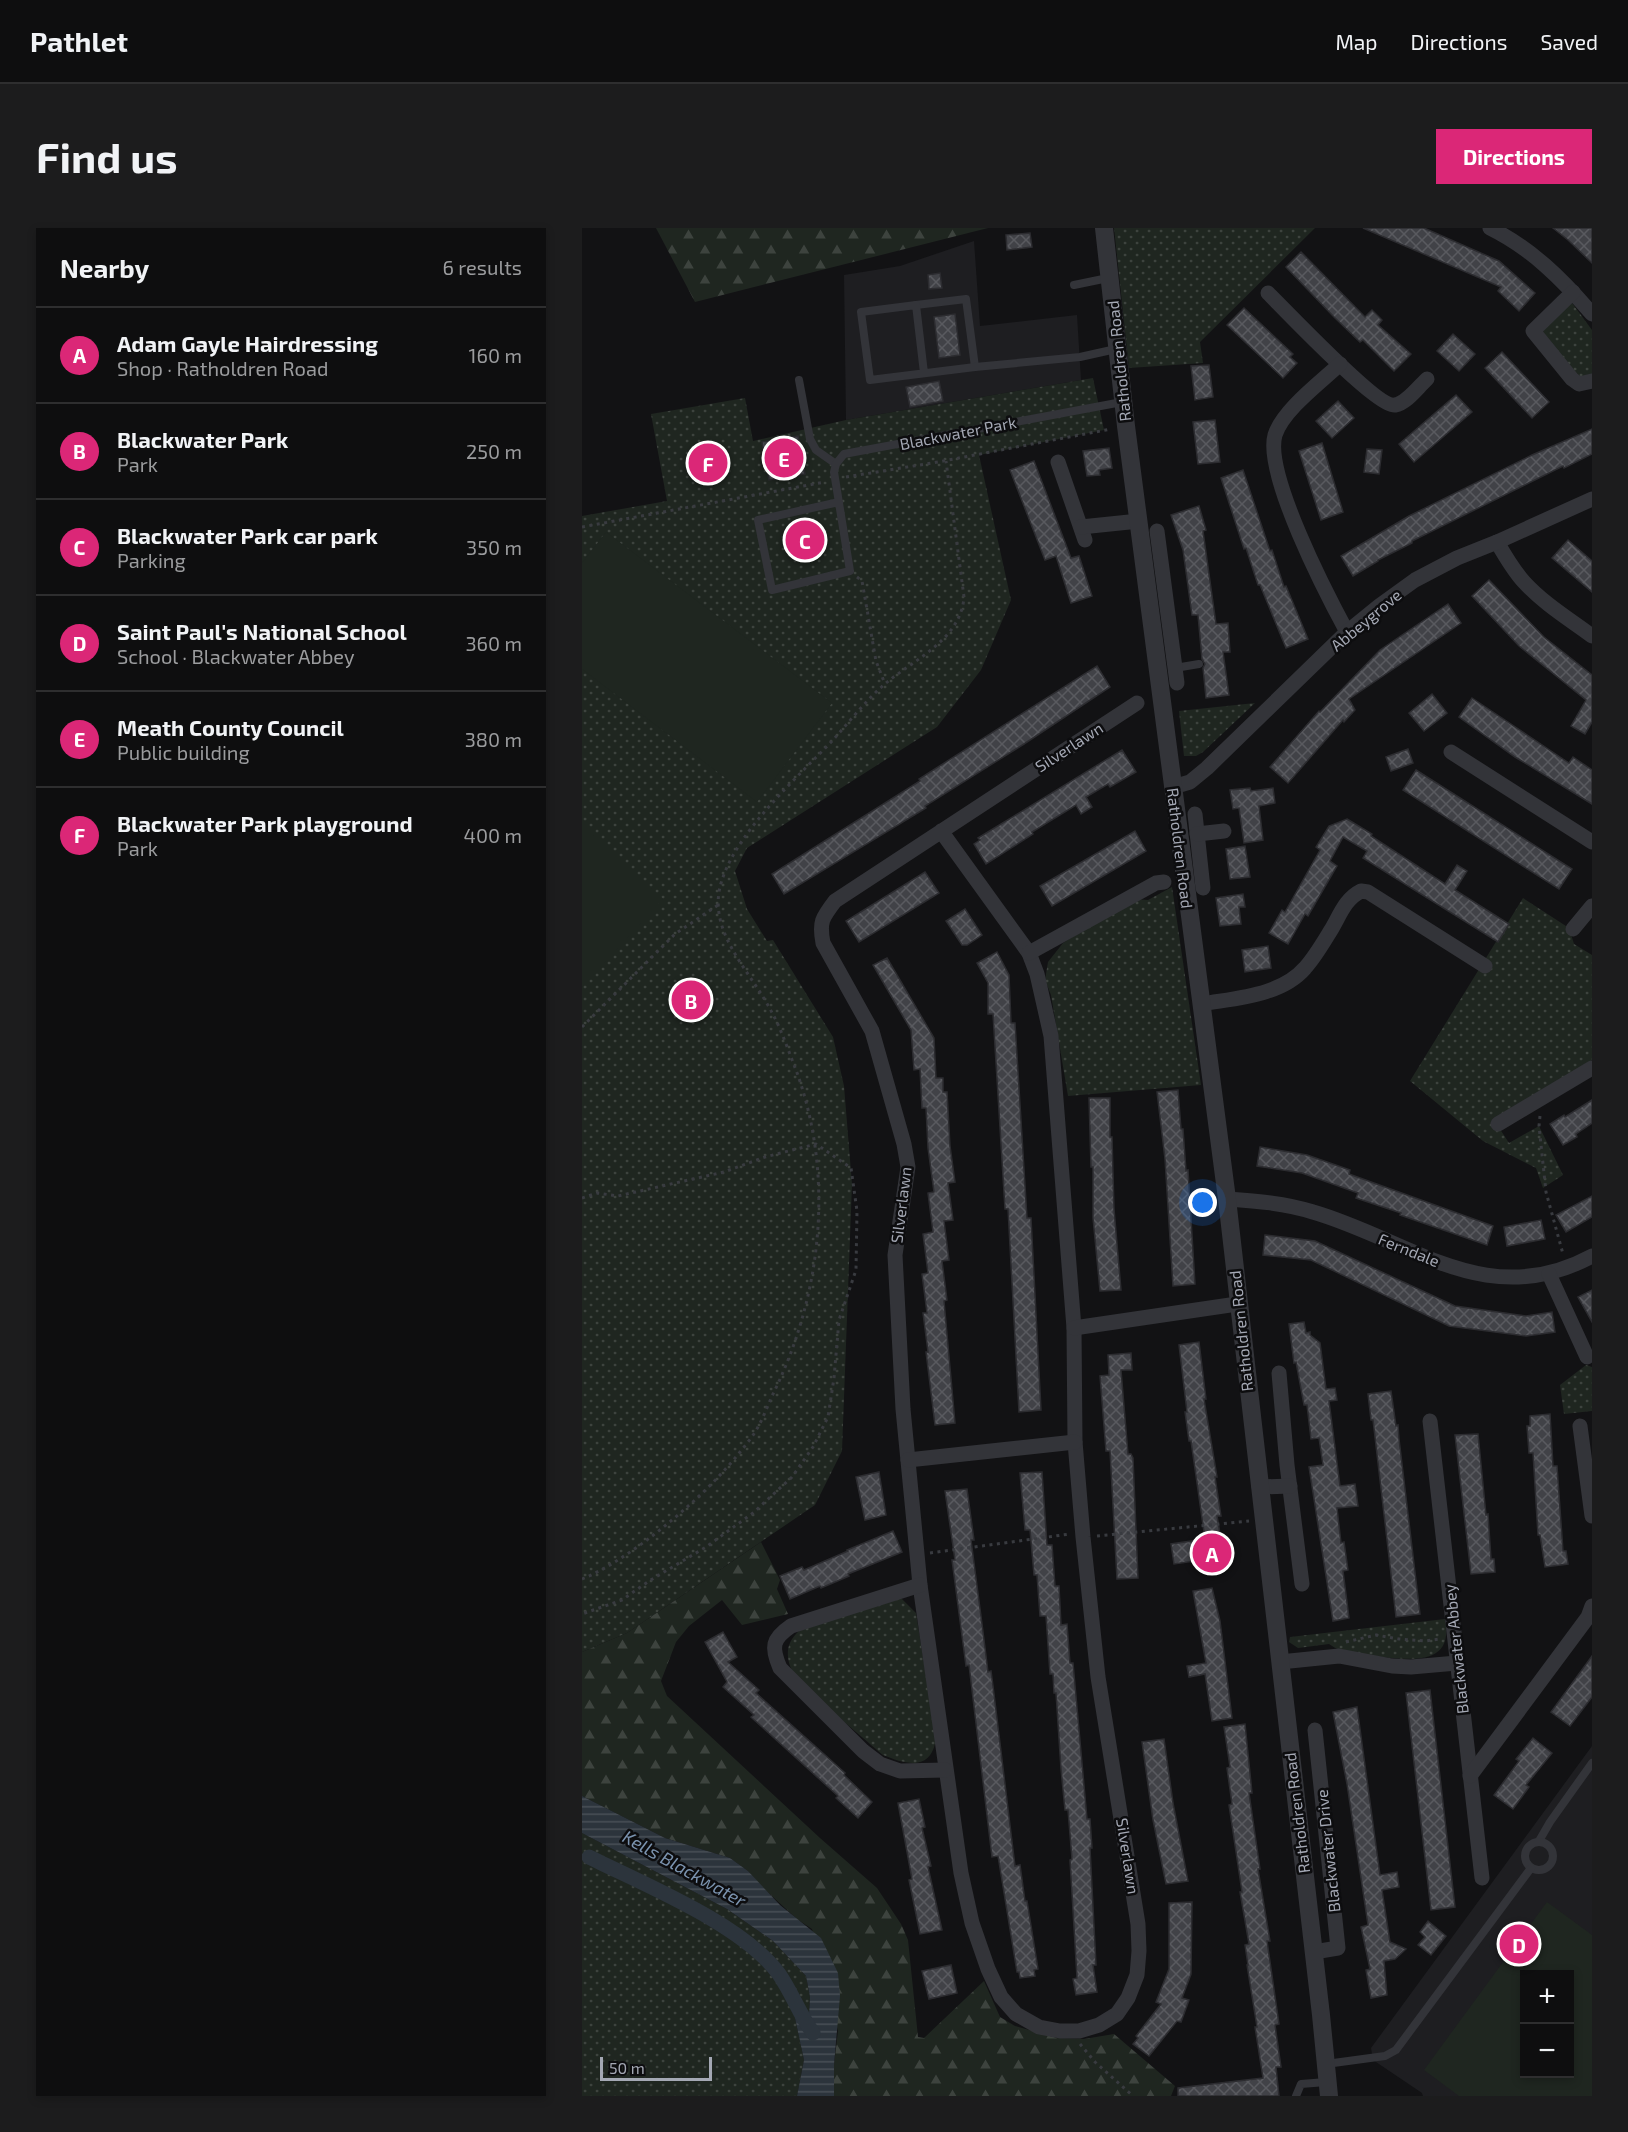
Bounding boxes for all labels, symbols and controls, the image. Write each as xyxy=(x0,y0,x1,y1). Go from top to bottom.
text: Pathlet xyxy=(30,24,128,58)
text: Map xyxy=(1335,29,1378,54)
text: Directions xyxy=(1411,29,1507,54)
text: Saved xyxy=(1540,29,1598,54)
button: Directions xyxy=(1436,129,1592,184)
text: Find us xyxy=(36,131,178,181)
text: Nearby xyxy=(60,252,149,283)
text: 6 results xyxy=(442,255,522,279)
street label: Ratholdren Road xyxy=(1103,300,1134,423)
text: Adam Gayle Hairdressing xyxy=(117,330,378,356)
text: A xyxy=(73,343,86,367)
text: 160 m xyxy=(469,343,522,367)
text: Shop · Ratholdren Road xyxy=(117,356,328,380)
street label: Blackwater Park xyxy=(898,412,1018,453)
text: Blackwater Park xyxy=(117,426,288,452)
pin: E xyxy=(764,436,804,480)
text: B xyxy=(73,439,86,463)
text: 250 m xyxy=(466,439,522,463)
pin: F xyxy=(688,440,728,486)
text: Park xyxy=(117,452,158,476)
pin: C xyxy=(786,518,824,562)
text: Blackwater Park car park xyxy=(117,522,378,548)
text: C xyxy=(74,535,85,559)
text: 350 m xyxy=(466,535,522,559)
text: Parking xyxy=(117,548,186,572)
street label: Abbeygrove xyxy=(1327,585,1405,655)
text: Saint Paul's National School xyxy=(117,618,407,644)
text: D xyxy=(73,631,86,655)
text: 360 m xyxy=(465,631,522,655)
text: School · Blackwater Abbey xyxy=(117,644,355,668)
text: Meath County Council xyxy=(117,714,344,740)
street label: Silverlawn xyxy=(1031,718,1106,775)
text: E xyxy=(74,727,85,751)
text: 380 m xyxy=(465,727,522,751)
text: Public building xyxy=(117,740,250,764)
street label: Ratholdren Road xyxy=(1164,786,1197,909)
text: Blackwater Park playground xyxy=(117,810,413,836)
text: F xyxy=(74,823,85,847)
text: 400 m xyxy=(464,823,522,847)
text: Park xyxy=(117,836,158,860)
pin: B xyxy=(672,978,710,1022)
street label: Silverlawn xyxy=(886,1166,915,1244)
your location xyxy=(1188,1188,1217,1217)
street label: Ferndale xyxy=(1376,1229,1442,1270)
street label: Ratholdren Road xyxy=(1225,1270,1256,1393)
pin: A xyxy=(1192,1530,1232,1576)
street label: Blackwater Abbey xyxy=(1439,1583,1472,1715)
street label: Ratholdren Road xyxy=(1280,1752,1313,1875)
street label: Blackwater Drive xyxy=(1312,1789,1343,1914)
street label: Silverlawn xyxy=(1113,1817,1144,1895)
water label: Kells Blackwater xyxy=(619,1825,751,1912)
pin: D xyxy=(1500,1922,1538,1966)
map controls xyxy=(1520,1970,1574,2078)
button: + xyxy=(1520,1970,1574,2024)
button: − xyxy=(1520,2024,1574,2078)
scale bar xyxy=(600,2054,712,2082)
text: 50 m xyxy=(609,2058,645,2077)

